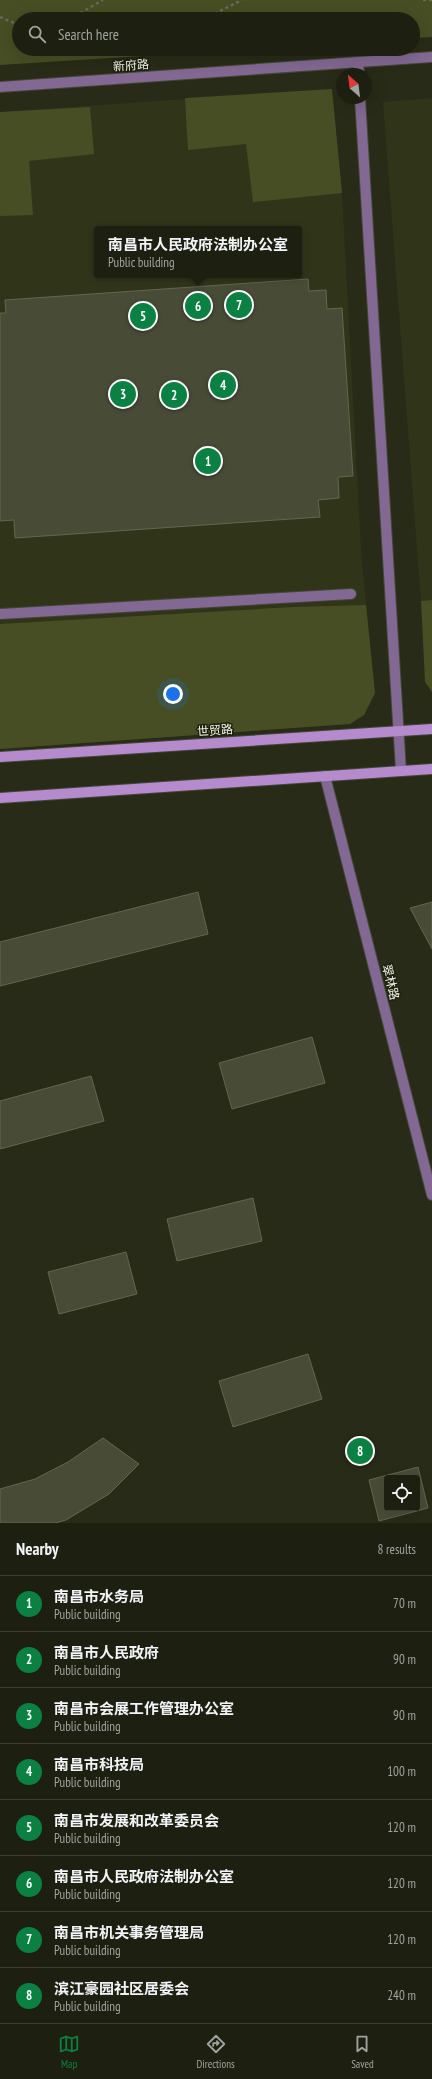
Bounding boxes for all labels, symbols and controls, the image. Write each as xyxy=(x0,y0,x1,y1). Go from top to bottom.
search box xyxy=(12,12,420,56)
icon: search xyxy=(26,23,48,45)
text: Search here xyxy=(58,25,119,44)
street label: 新府路 xyxy=(113,56,149,74)
north arrow xyxy=(336,68,372,104)
popup xyxy=(94,226,302,278)
text: 南昌市人民政府法制办公室 xyxy=(108,235,288,254)
text: Public building xyxy=(108,254,175,271)
pin: 7 xyxy=(226,290,252,320)
pin: 6 xyxy=(185,291,211,321)
pin: 5 xyxy=(130,301,156,331)
pin: 4 xyxy=(210,370,236,400)
pin: 3 xyxy=(110,379,136,409)
pin: 2 xyxy=(161,380,187,410)
pin: 1 xyxy=(195,446,221,476)
your location xyxy=(163,684,183,704)
street label: 世贸路 xyxy=(197,721,233,739)
street label: 翠林路 xyxy=(379,963,403,1001)
pin: 8 xyxy=(347,1436,373,1466)
map controls xyxy=(384,1475,420,1511)
button: locate xyxy=(384,1475,420,1511)
text: Nearby xyxy=(16,1538,59,1560)
text: 8 results xyxy=(377,1541,416,1558)
text: 南昌市水务局 xyxy=(54,1587,144,1606)
text: 1 xyxy=(26,1595,32,1612)
text: 70 m xyxy=(393,1595,416,1612)
text: Public building xyxy=(54,1606,121,1623)
text: 南昌市人民政府 xyxy=(54,1643,159,1662)
text: 2 xyxy=(26,1651,32,1668)
text: 90 m xyxy=(393,1651,416,1668)
text: Public building xyxy=(54,1662,121,1679)
text: 南昌市会展工作管理办公室 xyxy=(54,1699,234,1718)
text: 3 xyxy=(26,1707,32,1724)
text: 90 m xyxy=(393,1707,416,1724)
text: Public building xyxy=(54,1718,121,1735)
text: 南昌市科技局 xyxy=(54,1755,144,1774)
text: 4 xyxy=(26,1763,32,1780)
text: 100 m xyxy=(387,1763,416,1780)
text: Public building xyxy=(54,1774,121,1791)
text: 南昌市发展和改革委员会 xyxy=(54,1811,219,1830)
text: 5 xyxy=(26,1819,32,1836)
text: 120 m xyxy=(387,1819,416,1836)
text: Public building xyxy=(54,1830,121,1847)
text: 南昌市人民政府法制办公室 xyxy=(54,1867,234,1886)
text: 6 xyxy=(26,1875,32,1892)
text: 120 m xyxy=(387,1875,416,1892)
text: Public building xyxy=(54,1886,121,1903)
text: 南昌市机关事务管理局 xyxy=(54,1923,204,1942)
text: 7 xyxy=(26,1931,32,1948)
text: 120 m xyxy=(387,1931,416,1948)
text: Public building xyxy=(54,1942,121,1959)
text: 滨江豪园社区居委会 xyxy=(54,1979,189,1998)
text: 8 xyxy=(26,1987,32,2004)
text: 240 m xyxy=(387,1987,416,2004)
text: Public building xyxy=(54,1998,121,2015)
tab: Map xyxy=(58,2033,80,2071)
tab: Directions xyxy=(197,2033,235,2071)
tab: Saved xyxy=(351,2033,374,2071)

